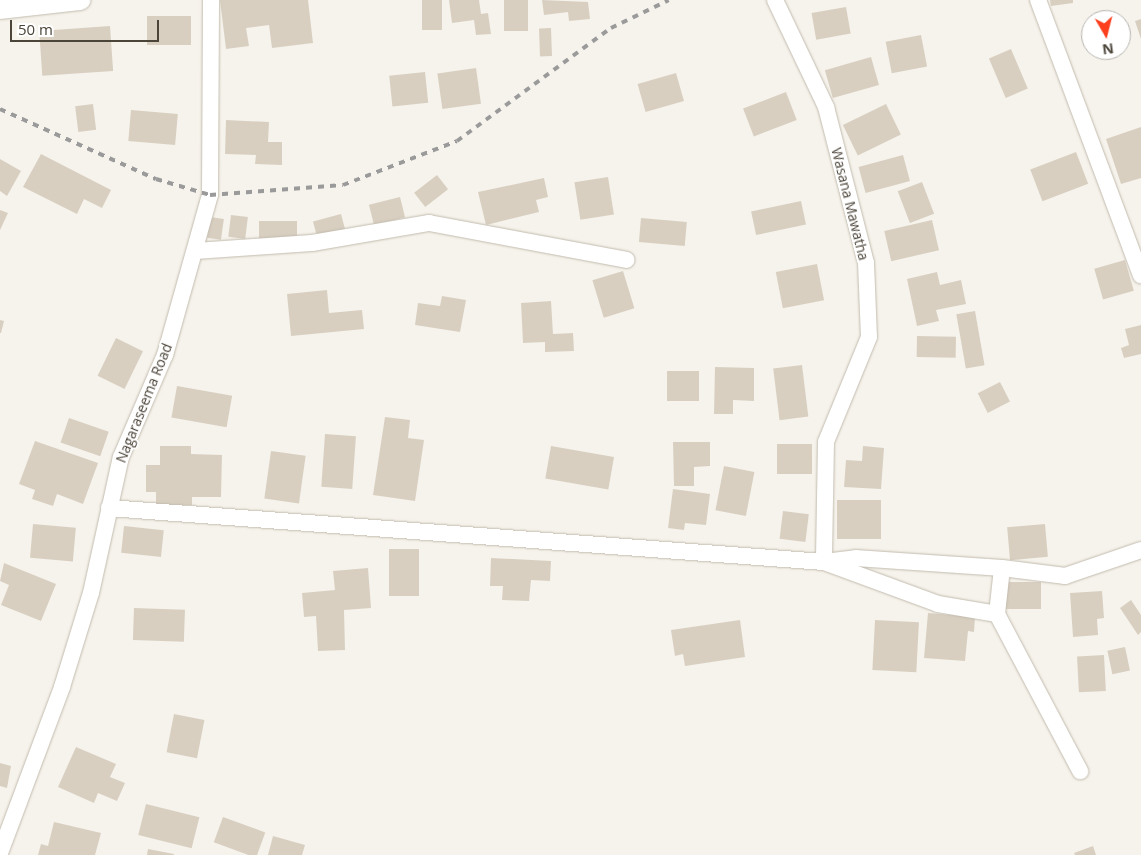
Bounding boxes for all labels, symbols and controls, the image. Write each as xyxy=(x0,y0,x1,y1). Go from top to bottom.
scale bar xyxy=(12,10,161,42)
north arrow xyxy=(1081,10,1131,60)
text: 50 m xyxy=(18,19,53,39)
text: N xyxy=(1101,39,1115,60)
street label: Wasana Mawatha xyxy=(828,146,872,262)
street label: Nagaraseema Road xyxy=(112,341,176,465)

